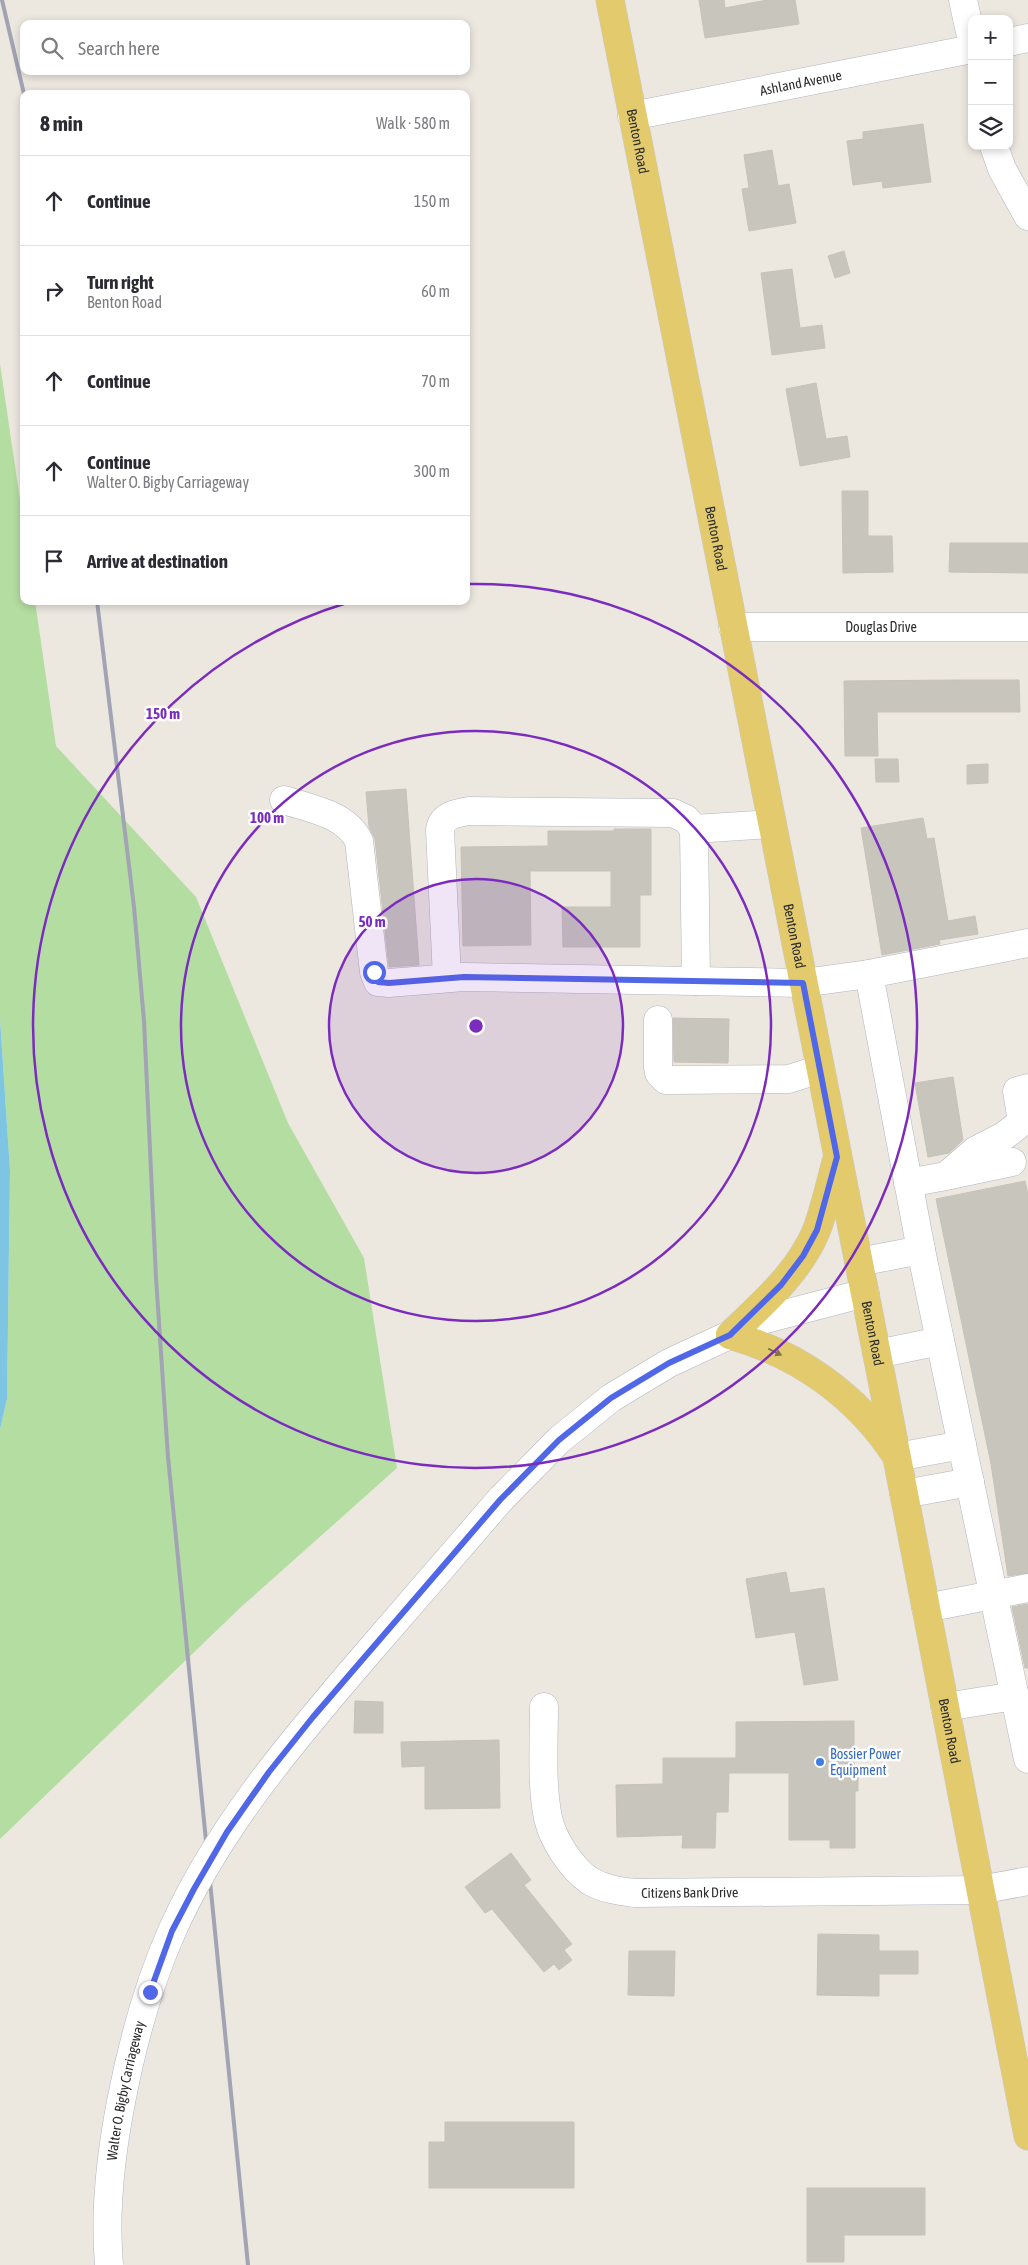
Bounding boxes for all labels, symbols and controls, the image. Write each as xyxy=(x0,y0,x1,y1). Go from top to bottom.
map controls xyxy=(968,15,1013,150)
button: + xyxy=(968,15,1013,60)
search box xyxy=(20,20,470,75)
icon: search xyxy=(38,34,66,62)
text: Search here xyxy=(78,37,160,59)
button: − xyxy=(968,60,1013,105)
street label: Ashland Avenue xyxy=(758,67,843,99)
button: layers xyxy=(968,105,1013,150)
street label: Benton Road xyxy=(624,107,652,175)
text: 8 min xyxy=(40,111,83,135)
text: Walk · 580 m xyxy=(376,114,450,132)
icon: ahead xyxy=(40,187,68,215)
text: Continue xyxy=(87,190,151,212)
text: 150 m xyxy=(414,192,450,210)
text: Turn right xyxy=(87,271,154,293)
icon: right xyxy=(40,277,68,305)
text: 60 m xyxy=(421,282,450,300)
text: Benton Road xyxy=(87,293,162,311)
icon: ahead xyxy=(40,367,68,395)
text: Continue xyxy=(87,370,151,392)
text: 70 m xyxy=(421,372,450,390)
text: Continue xyxy=(87,451,151,473)
icon: ahead xyxy=(40,457,68,485)
text: 300 m xyxy=(414,462,450,480)
text: Walter O. Bigby Carriageway xyxy=(87,473,249,491)
street label: Benton Road xyxy=(702,505,730,572)
icon: arrive xyxy=(40,547,68,575)
text: Arrive at destination xyxy=(87,550,228,572)
street label: Douglas Drive xyxy=(845,619,917,635)
text: 150 m xyxy=(146,705,180,722)
text: 100 m xyxy=(250,809,284,826)
street label: Benton Road xyxy=(780,902,809,970)
text: 50 m xyxy=(359,913,386,930)
route start xyxy=(363,961,386,984)
centre of rings xyxy=(467,1017,485,1035)
street label: Benton Road xyxy=(859,1300,887,1367)
one-way arrow xyxy=(768,1348,783,1356)
street label: Benton Road xyxy=(936,1697,964,1765)
place label: Bossier Power Equipment xyxy=(830,1746,901,1778)
marker: Bossier Power Equipment xyxy=(814,1756,826,1768)
street label: Citizens Bank Drive xyxy=(641,1884,738,1901)
route end xyxy=(139,1981,162,2004)
street label: Walter O. Bigby Carriageway xyxy=(104,2019,148,2161)

